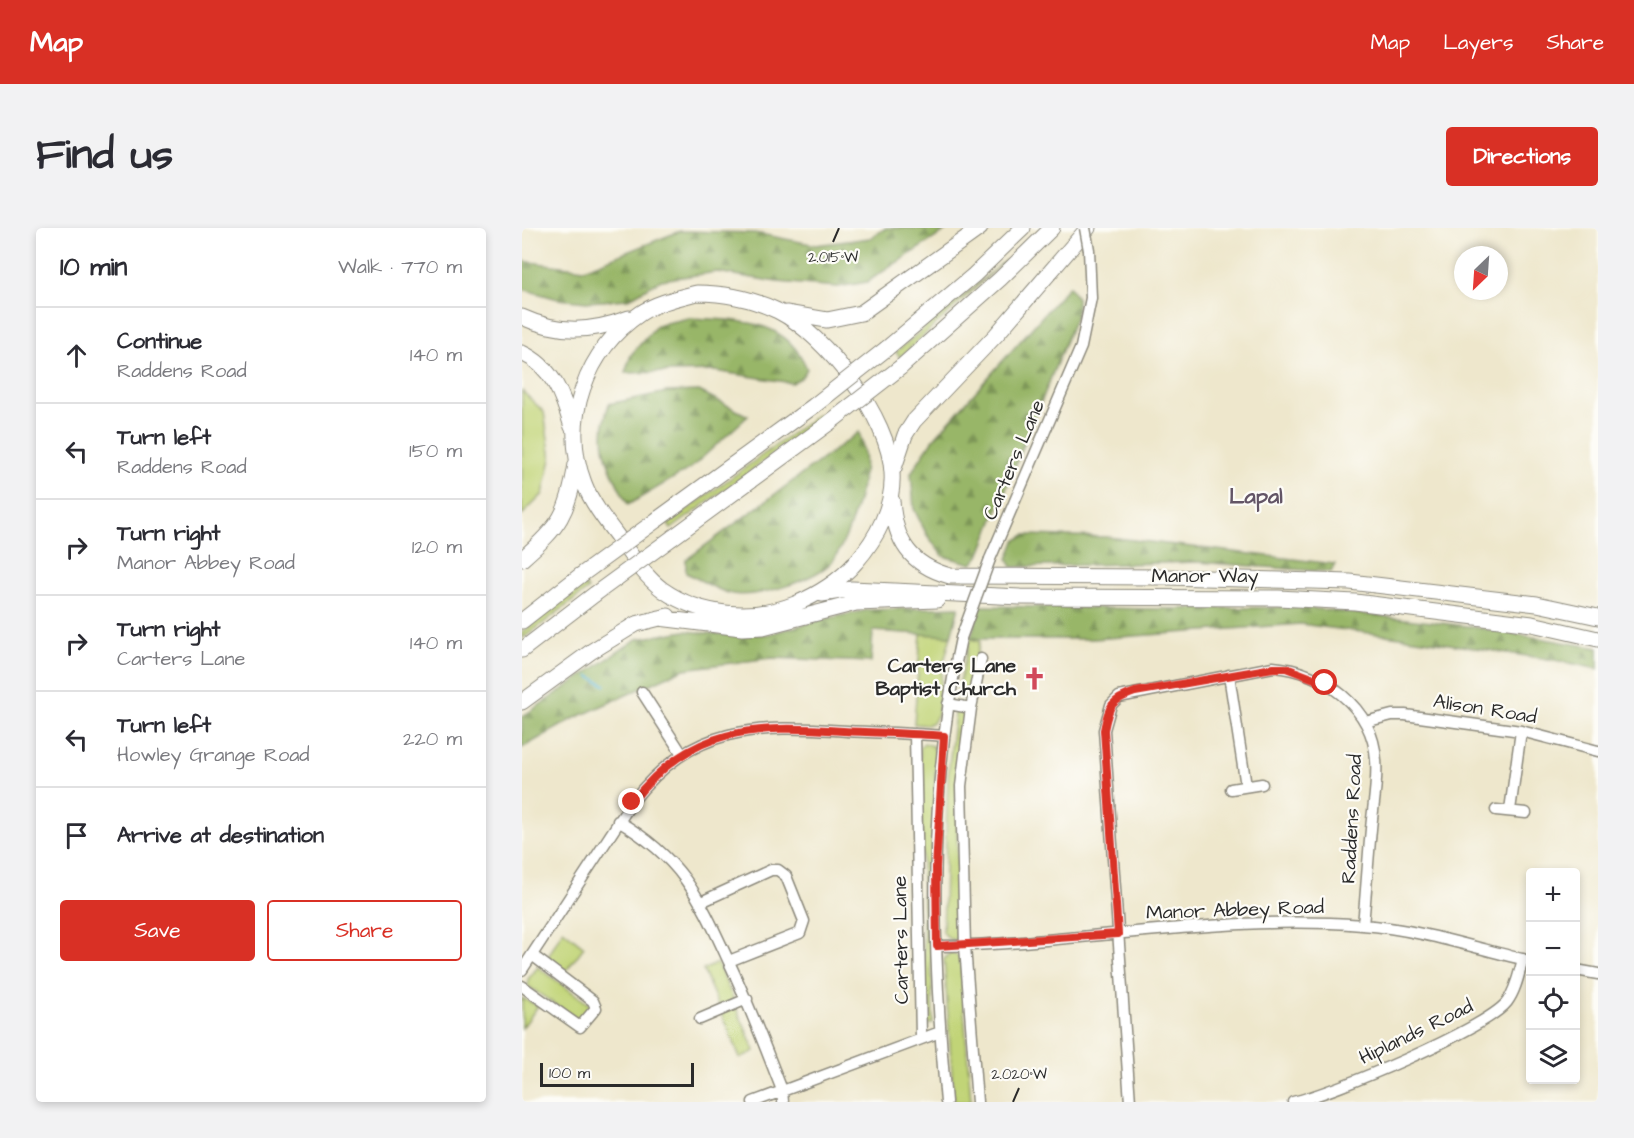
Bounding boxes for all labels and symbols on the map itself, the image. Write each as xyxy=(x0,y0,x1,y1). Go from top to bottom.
north arrow xyxy=(1454,246,1508,300)
text: 2.015°W xyxy=(808,247,858,268)
street label: Carters Lane xyxy=(976,395,1052,524)
district label: Lapal xyxy=(1229,481,1283,512)
street label: Manor Way xyxy=(1152,562,1259,591)
place label: Carters Lane Baptist Church xyxy=(875,652,1017,703)
church icon: Carters Lane Baptist Church xyxy=(1021,665,1047,691)
route start xyxy=(1311,669,1337,695)
street label: Alison Road xyxy=(1431,687,1539,731)
street label: Raddens Road xyxy=(1335,753,1369,885)
route end xyxy=(618,788,644,814)
street label: Carters Lane xyxy=(886,875,916,1004)
street label: Manor Abbey Road xyxy=(1146,893,1324,928)
street label: Hiplands Road xyxy=(1354,992,1478,1072)
scale bar xyxy=(540,1060,694,1088)
text: 2.020°W xyxy=(991,1064,1047,1085)

